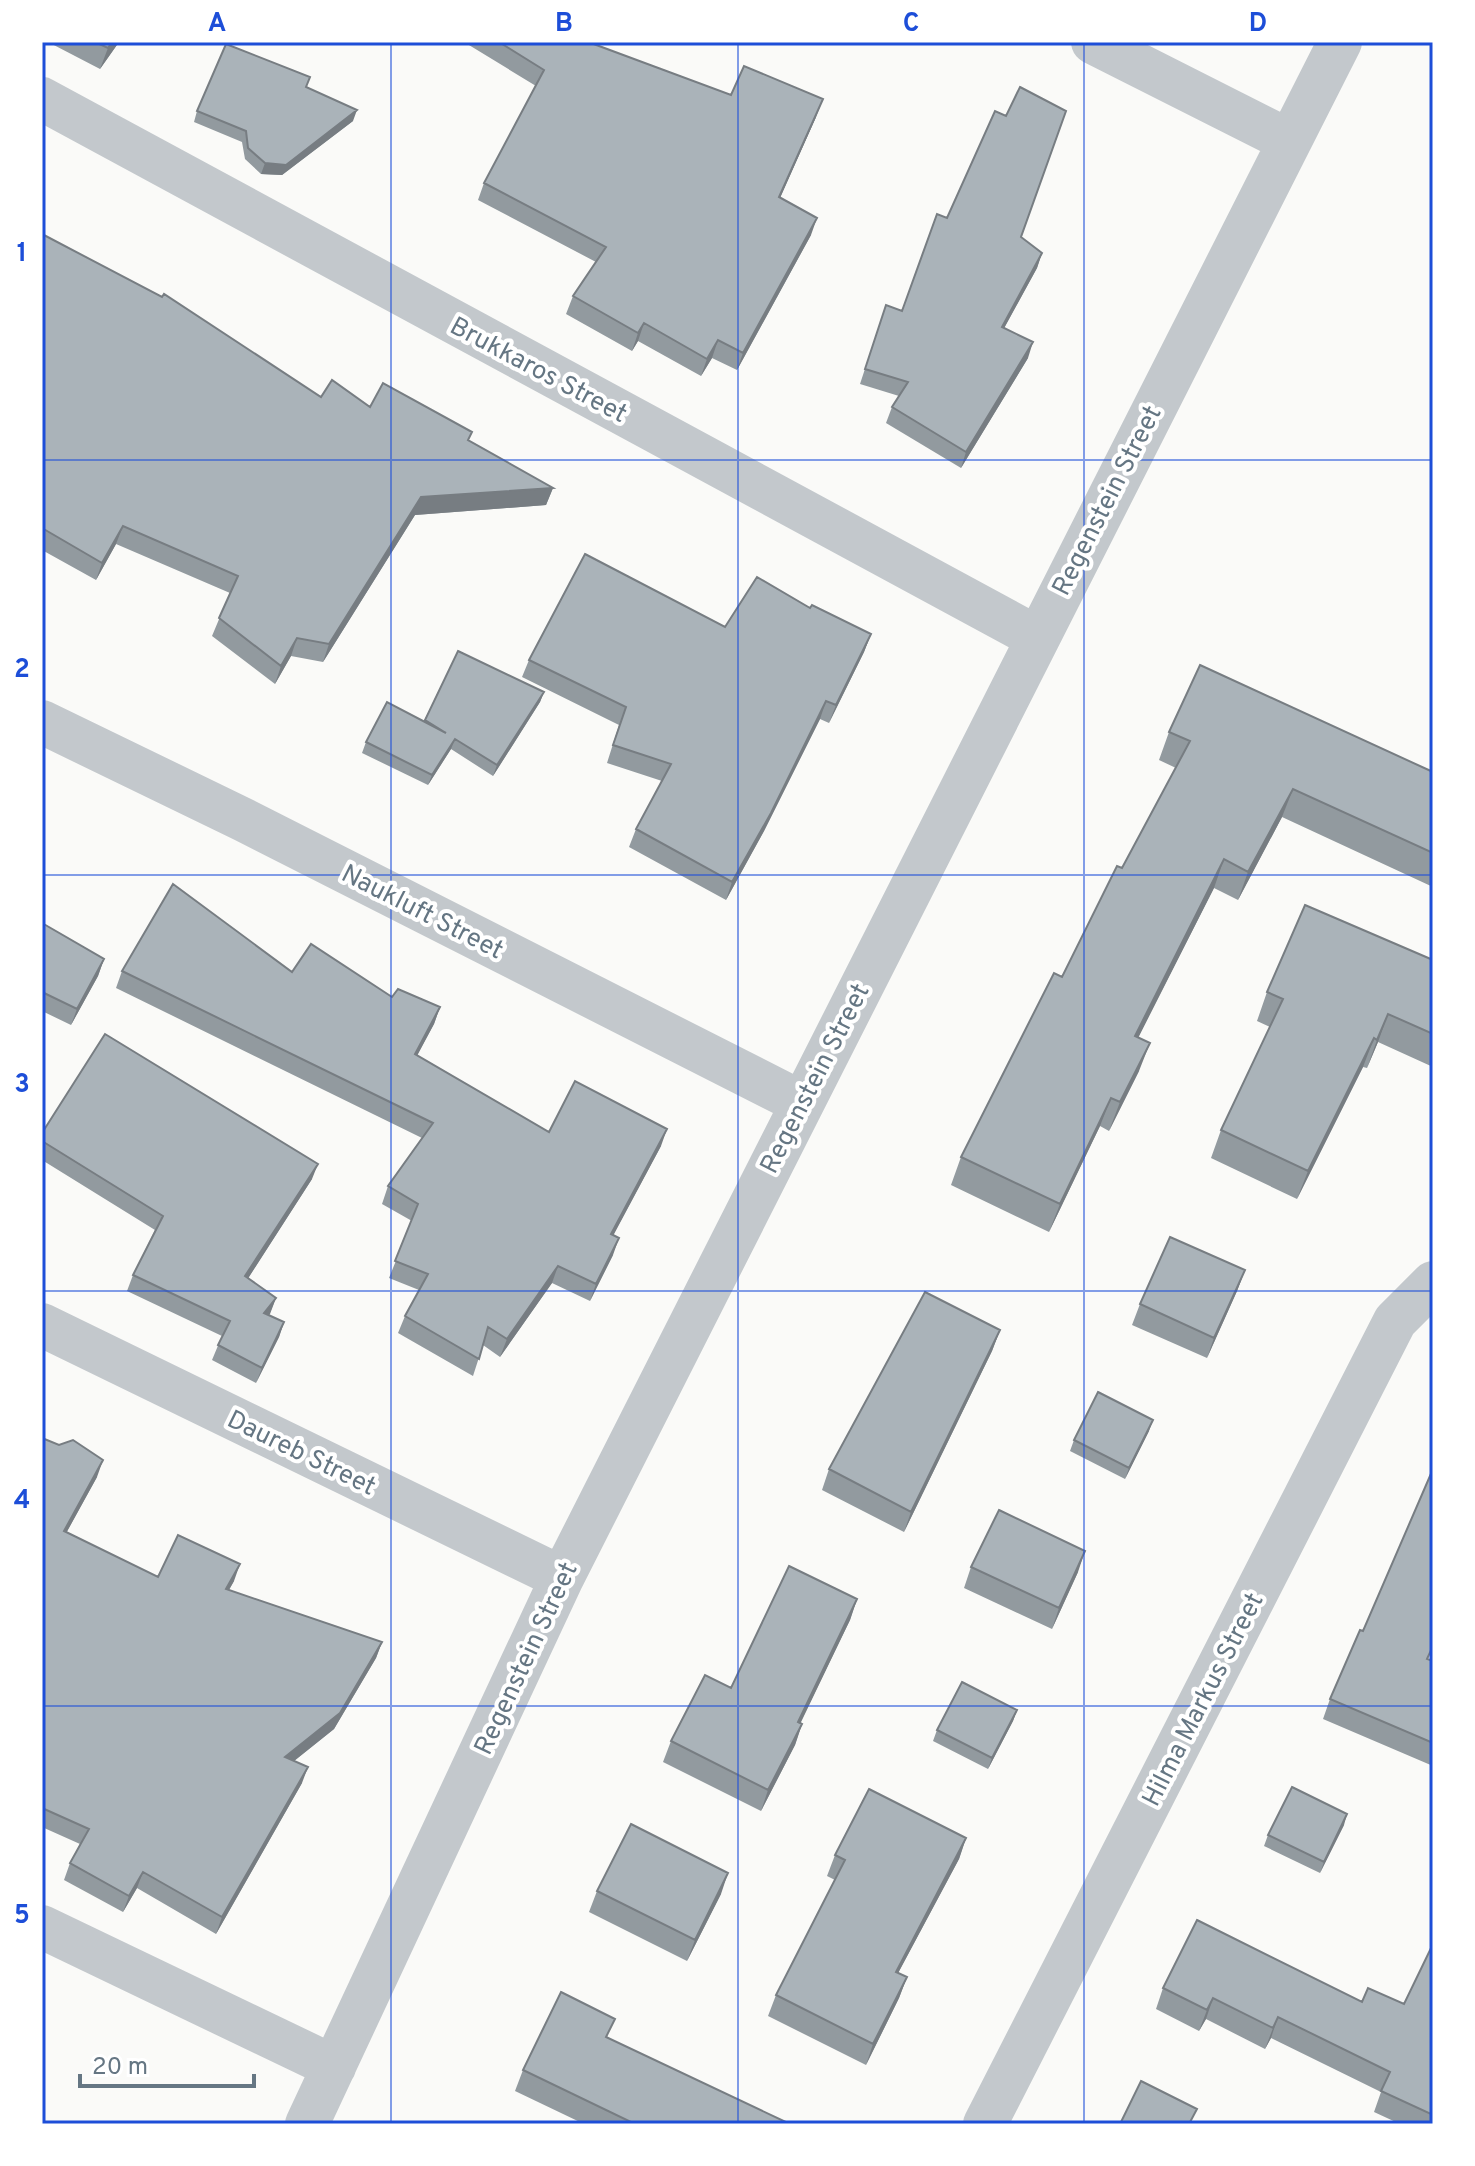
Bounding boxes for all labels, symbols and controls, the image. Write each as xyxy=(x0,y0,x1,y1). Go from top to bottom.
text: A xyxy=(208,8,226,41)
text: B xyxy=(555,8,573,41)
text: C xyxy=(903,8,919,41)
text: D xyxy=(1249,8,1267,41)
text: 1 xyxy=(17,238,27,271)
street label: Brukkaros Street xyxy=(443,311,632,432)
street label: Regenstein Street xyxy=(1046,401,1170,602)
text: 2 xyxy=(14,654,30,687)
street label: Naukluft Street xyxy=(335,858,508,968)
street label: Regenstein Street xyxy=(754,979,878,1180)
text: 3 xyxy=(14,1069,30,1102)
street label: Daureb Street xyxy=(221,1404,381,1504)
text: 4 xyxy=(14,1485,30,1518)
street label: Regenstein Street xyxy=(468,1557,586,1761)
street label: Hilma Markus Street xyxy=(1136,1588,1272,1813)
text: 5 xyxy=(14,1900,30,1933)
scale bar xyxy=(80,2038,254,2088)
text: 20 m xyxy=(92,2053,148,2083)

